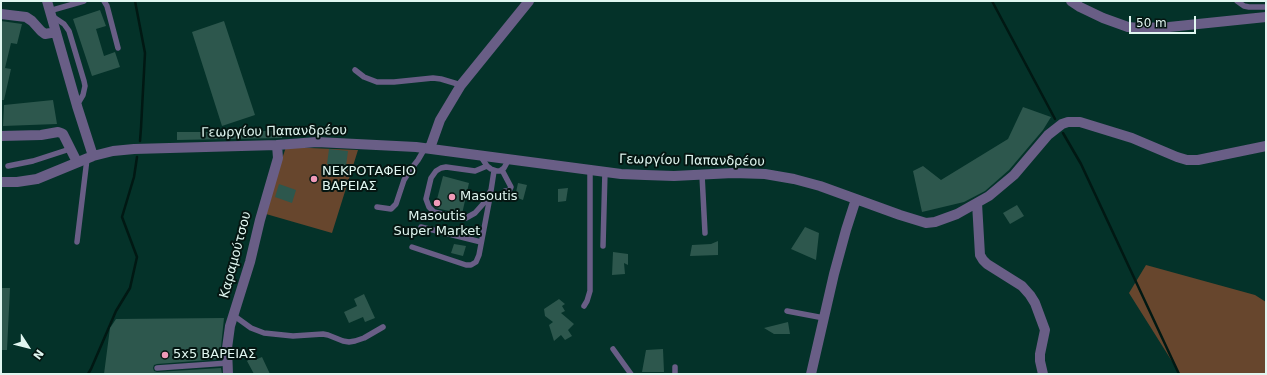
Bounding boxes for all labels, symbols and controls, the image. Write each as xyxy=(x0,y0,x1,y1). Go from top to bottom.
scale bar xyxy=(1131,8,1198,34)
text: 50 m xyxy=(1136,16,1167,30)
street label: Γεωργίου Παπανδρέου xyxy=(201,123,347,141)
street label: Γεωργίου Παπανδρέου xyxy=(619,152,765,170)
place label: ΝΕΚΡΟΤΑΦΕΙΟ ΒΑΡΕΙΑΣ xyxy=(322,164,416,195)
marker: ΝΕΚΡΟΤΑΦΕΙΟ ΒΑΡΕΙΑΣ xyxy=(309,174,319,184)
place label: Masoutis xyxy=(460,189,518,205)
marker: Masoutis xyxy=(447,192,457,202)
marker: Masoutis Super Market xyxy=(432,198,442,208)
place label: Masoutis Super Market xyxy=(394,209,480,240)
street label: Καραμούτσου xyxy=(217,210,255,300)
north arrow xyxy=(8,327,48,367)
text: N xyxy=(30,347,46,362)
place label: 5x5 ΒΑΡΕΙΑΣ xyxy=(173,347,256,363)
marker: 5x5 ΒΑΡΕΙΑΣ xyxy=(160,350,170,360)

